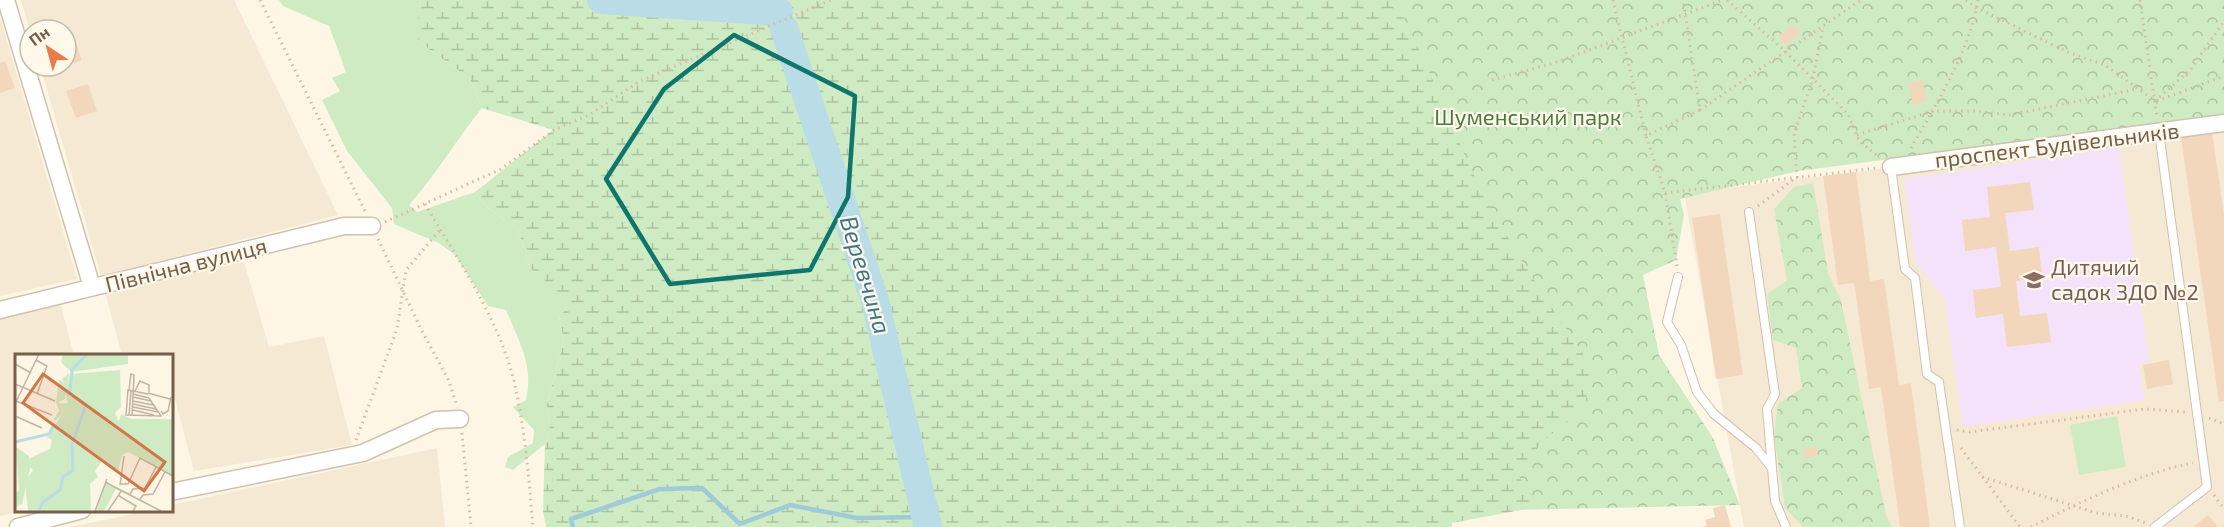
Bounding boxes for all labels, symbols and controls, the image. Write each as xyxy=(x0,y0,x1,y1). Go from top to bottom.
north arrow xyxy=(18,18,78,78)
text: Пн xyxy=(25,22,53,49)
park label: Шуменський парк xyxy=(1434,103,1622,130)
street label: проспект Будівельників xyxy=(1933,116,2181,173)
water label: Веревчина xyxy=(835,212,898,337)
street label: Північна вулиця xyxy=(102,231,269,298)
place label: Дитячий садок ЗДО №2 xyxy=(2051,253,2199,304)
school or university icon: Дитячий садок ЗДО №2 xyxy=(2022,268,2046,292)
inset map xyxy=(15,354,172,512)

